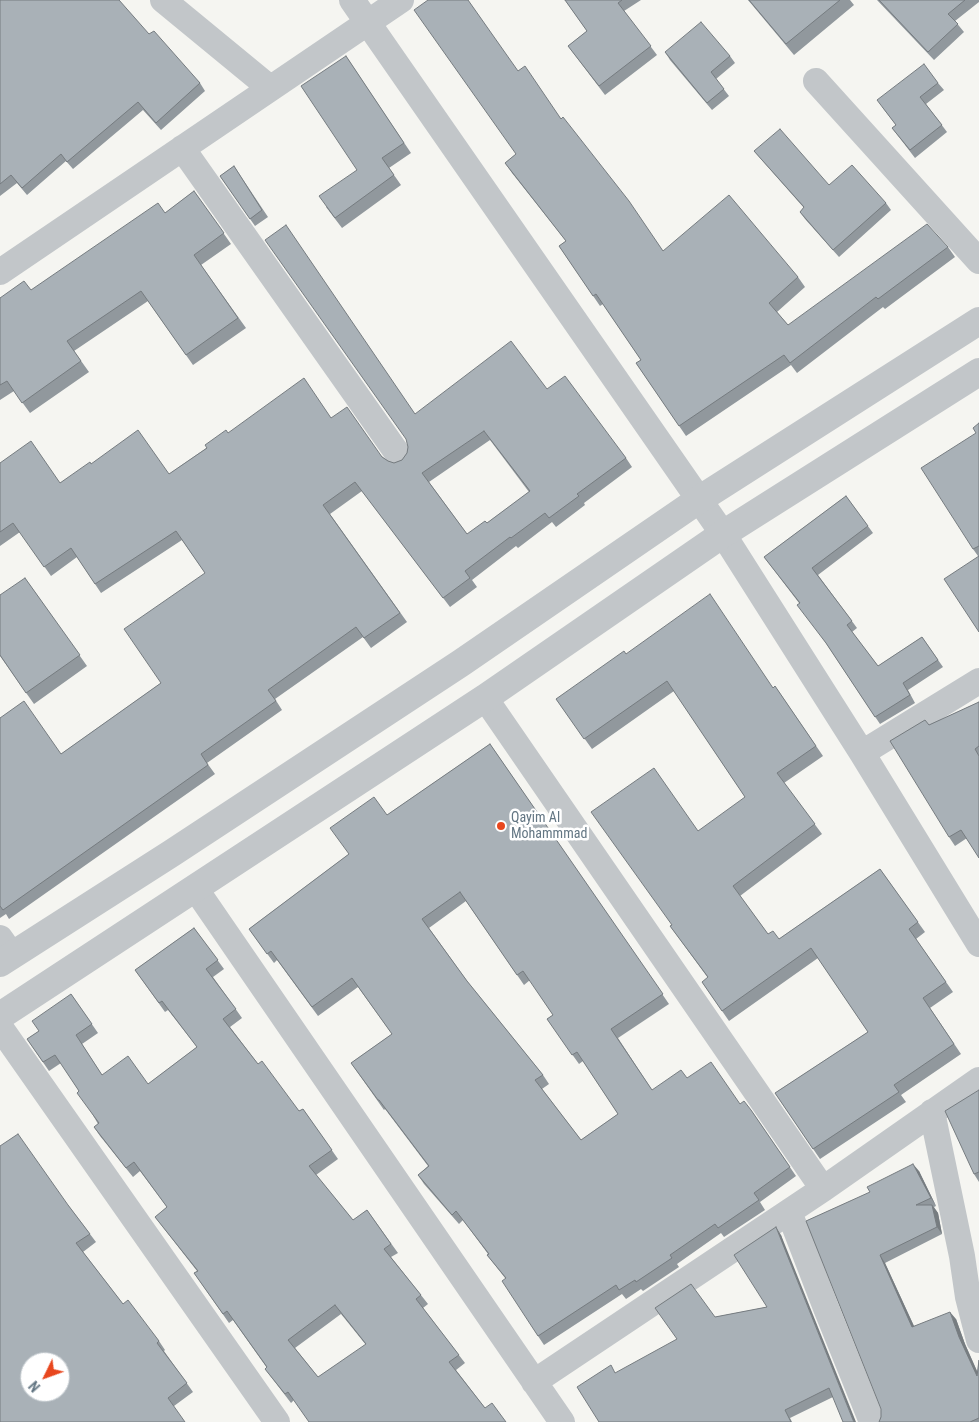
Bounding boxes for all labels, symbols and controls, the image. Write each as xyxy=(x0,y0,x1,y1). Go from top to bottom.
place label: Qayim Al Mohammmad xyxy=(511,810,587,842)
marker: Qayim Al Mohammmad xyxy=(495,820,507,832)
north arrow xyxy=(20,1352,70,1402)
text: N xyxy=(26,1378,43,1395)

